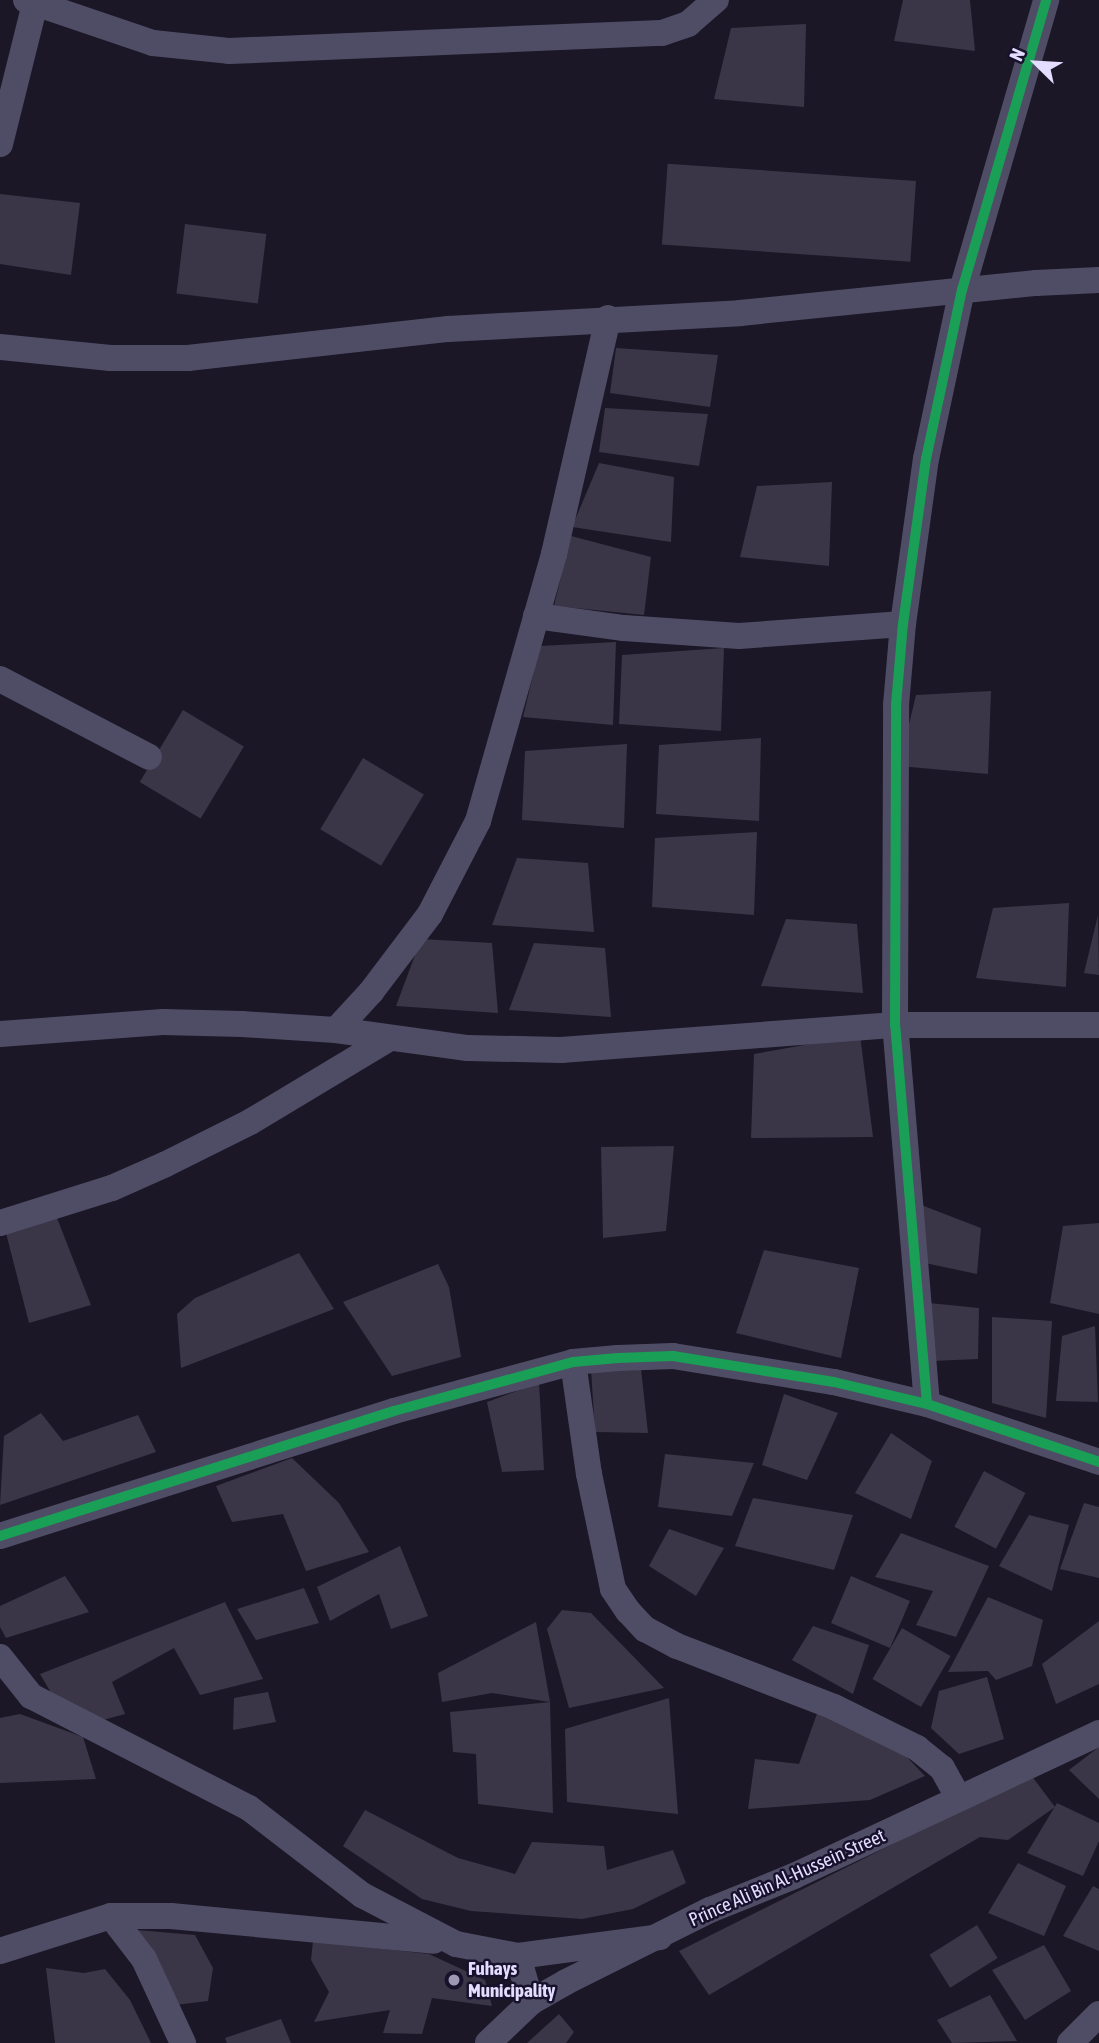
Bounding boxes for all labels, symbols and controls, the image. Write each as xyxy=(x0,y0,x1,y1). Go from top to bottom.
north arrow xyxy=(1001,28,1071,98)
text: N xyxy=(1004,45,1029,64)
street label: Prince Ali Bin Al-Hussein Street xyxy=(685,1824,889,1932)
place label: Fuhays Municipality xyxy=(468,1958,555,2002)
marker: Fuhays Municipality xyxy=(446,1972,462,1988)

